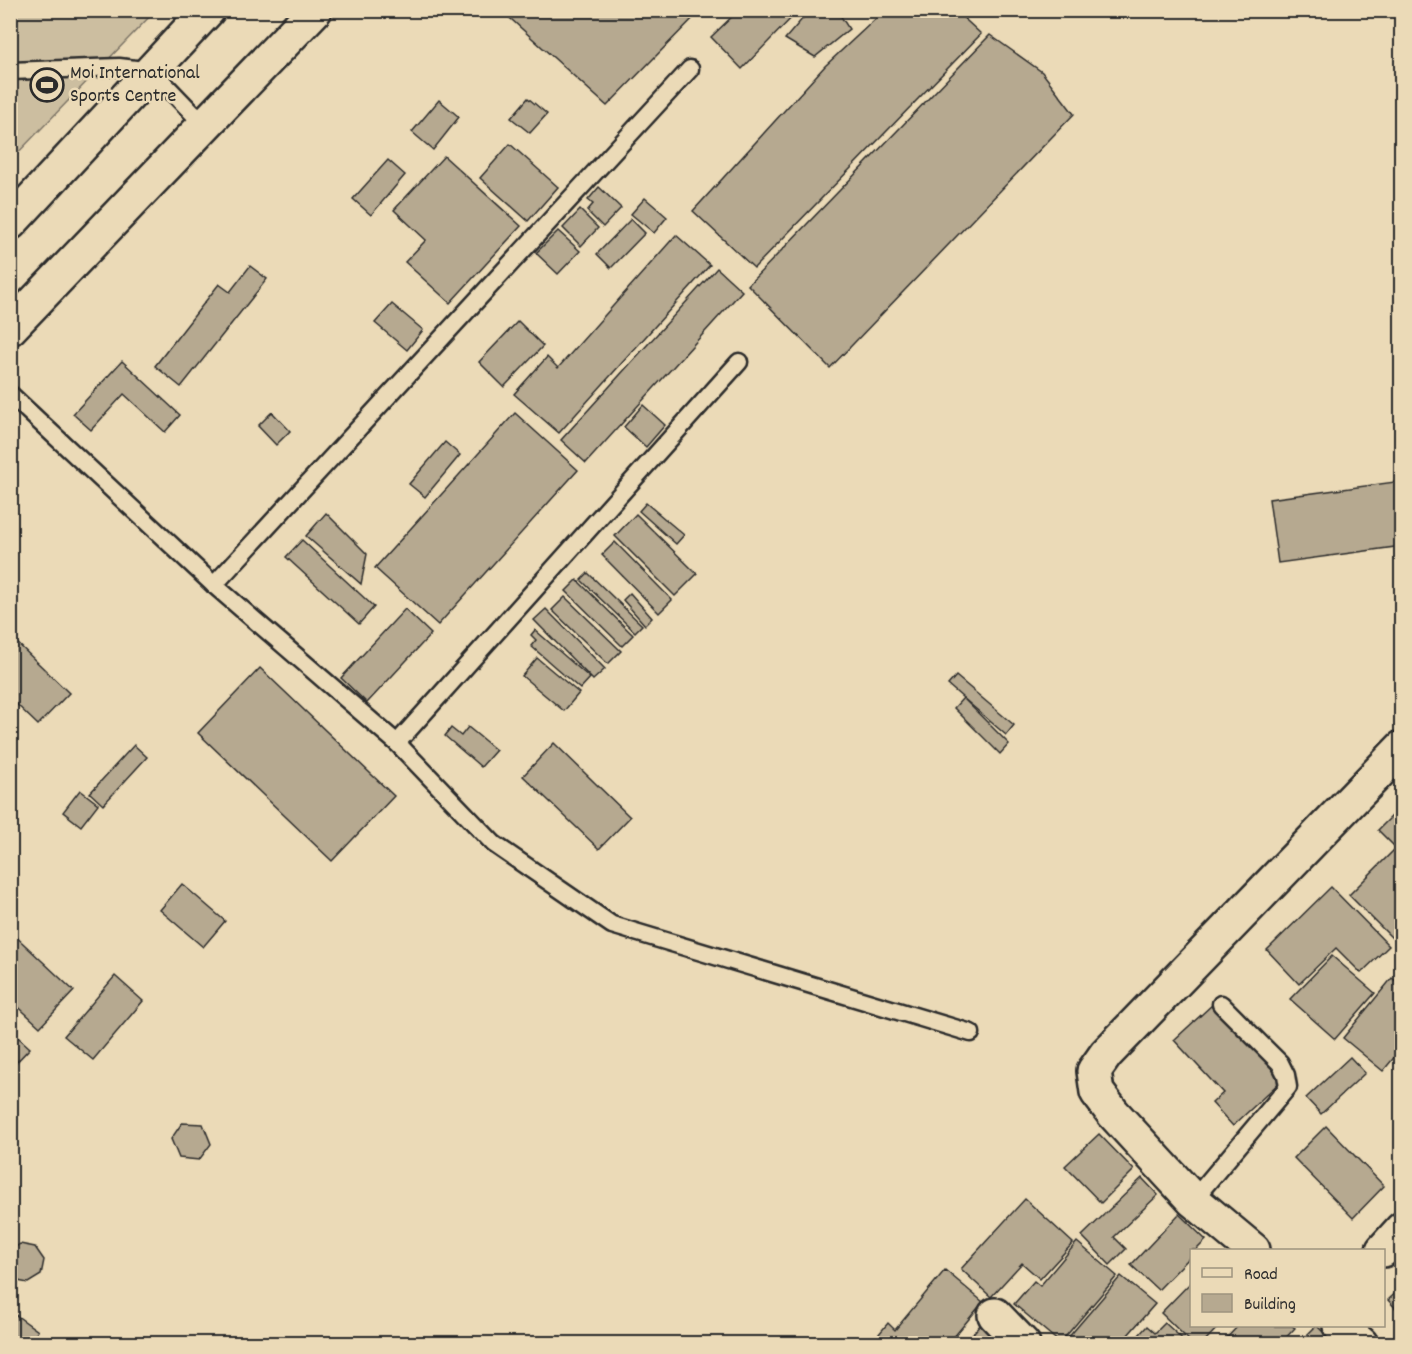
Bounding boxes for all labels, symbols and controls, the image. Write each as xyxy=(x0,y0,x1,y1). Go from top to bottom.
place label: Moi International Sports Centre xyxy=(70,60,200,111)
sports icon: Moi International Sports Centre xyxy=(29,67,65,103)
legend xyxy=(1190,1249,1385,1327)
text: Road xyxy=(1244,1263,1278,1288)
text: Building xyxy=(1244,1293,1296,1318)

